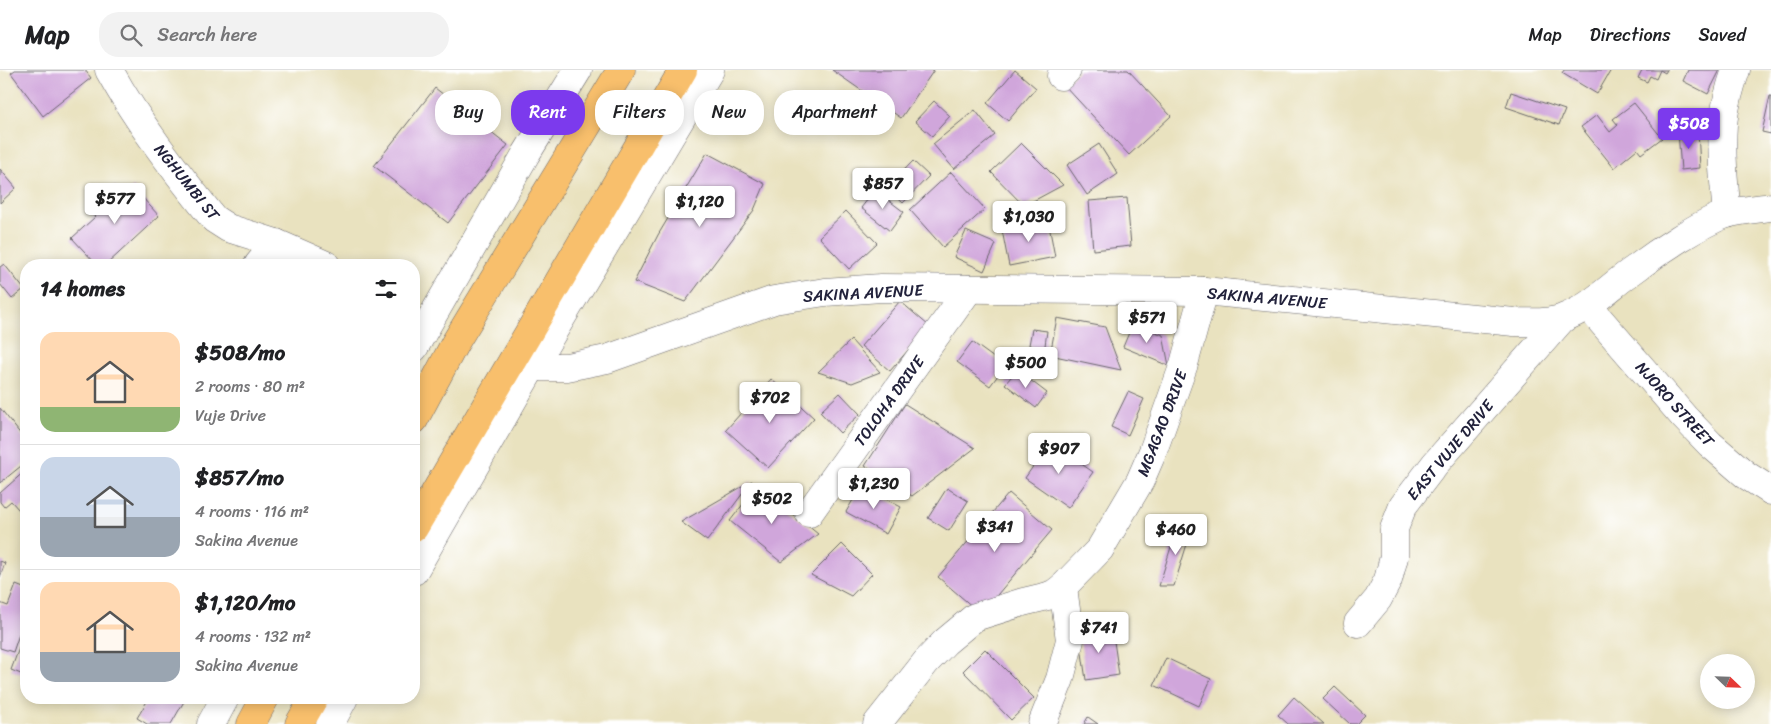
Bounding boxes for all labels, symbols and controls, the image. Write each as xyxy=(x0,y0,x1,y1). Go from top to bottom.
search box xyxy=(99,12,449,57)
text: Map xyxy=(25,14,69,56)
text: Search here xyxy=(157,18,257,51)
text: Map xyxy=(1529,19,1562,51)
text: Directions xyxy=(1590,19,1671,51)
text: Saved xyxy=(1699,19,1746,51)
icon: search xyxy=(117,21,145,49)
chip: Buy xyxy=(435,90,501,135)
chip: Rent xyxy=(511,90,585,135)
chip: Filters xyxy=(595,90,684,135)
chip: New xyxy=(694,90,764,135)
chip: Apartment xyxy=(774,90,895,135)
pin: $508 xyxy=(1659,108,1719,150)
text: $508 xyxy=(1669,109,1709,138)
street label: NGHUMBI ST xyxy=(147,137,228,228)
pin: $857 xyxy=(853,168,913,210)
text: $857 xyxy=(863,169,903,198)
pin: $577 xyxy=(85,182,145,225)
text: $577 xyxy=(96,184,134,213)
pin: $1,120 xyxy=(659,186,741,228)
text: $1,120 xyxy=(676,187,724,216)
pin: $1,030 xyxy=(988,200,1070,243)
text: $1,030 xyxy=(1004,202,1054,231)
text: 14 homes xyxy=(40,270,125,308)
icon: filters xyxy=(372,275,400,303)
street label: SAKINA AVENUE xyxy=(802,275,925,311)
street label: SAKINA AVENUE xyxy=(1206,278,1329,318)
pin: $571 xyxy=(1117,302,1177,344)
text: $571 xyxy=(1129,303,1165,332)
text: $508/mo xyxy=(195,334,285,372)
pin: $500 xyxy=(996,346,1056,389)
street label: TOLOHA DRIVE xyxy=(846,348,933,453)
text: $500 xyxy=(1006,348,1046,377)
icon: home xyxy=(80,352,140,412)
street label: NJORO STREET xyxy=(1628,354,1723,455)
street label: MGAGAO DRIVE xyxy=(1128,364,1196,481)
text: 2 rooms · 80 m² xyxy=(195,372,305,401)
pin: $702 xyxy=(740,382,800,424)
text: $702 xyxy=(750,383,790,412)
street label: EAST VUJE DRIVE xyxy=(1399,392,1502,507)
text: Vuje Drive xyxy=(195,401,266,430)
pin: $907 xyxy=(1029,432,1089,475)
text: $907 xyxy=(1039,434,1079,463)
text: $857/mo xyxy=(195,459,284,497)
pin: $1,230 xyxy=(833,468,915,510)
text: $1,230 xyxy=(849,469,899,498)
icon: home xyxy=(80,477,140,537)
pin: $502 xyxy=(742,482,802,525)
text: $502 xyxy=(752,484,792,513)
text: 4 rooms · 116 m² xyxy=(195,497,309,526)
pin: $341 xyxy=(965,510,1025,553)
text: $341 xyxy=(977,512,1013,541)
pin: $460 xyxy=(1146,514,1206,556)
text: $460 xyxy=(1156,515,1196,544)
text: Sakina Avenue xyxy=(195,526,298,555)
text: $1,120/mo xyxy=(195,584,295,622)
icon: home xyxy=(80,602,140,662)
pin: $741 xyxy=(1069,612,1129,654)
text: $741 xyxy=(1081,613,1117,642)
text: 4 rooms · 132 m² xyxy=(195,622,311,651)
text: Sakina Avenue xyxy=(195,651,298,680)
north arrow xyxy=(1700,654,1755,709)
map controls xyxy=(1700,654,1755,709)

